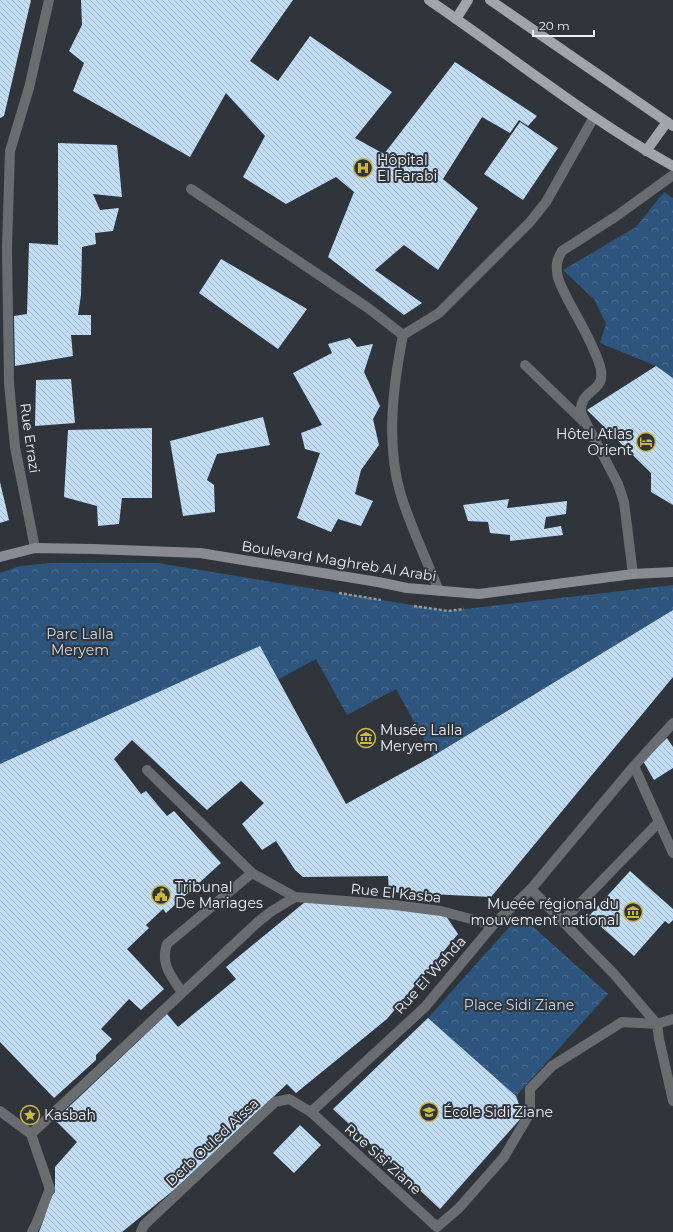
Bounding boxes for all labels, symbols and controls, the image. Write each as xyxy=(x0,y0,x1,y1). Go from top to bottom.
scale bar xyxy=(533,12,594,38)
text: 20 m xyxy=(539,18,570,33)
place label: Hôpital El Farabi xyxy=(377,151,437,185)
hospital icon: Hôpital El Farabi xyxy=(352,157,374,179)
street label: Rue Errazi xyxy=(16,402,44,474)
place label: Hôtel Atlas Orient xyxy=(556,425,632,459)
hotel icon: Hôtel Atlas Orient xyxy=(635,431,657,453)
street label: Boulevard Maghreb Al Arabi xyxy=(240,537,438,585)
park label: Parc Lalla Meryem xyxy=(46,625,114,659)
place label: Musée Lalla Meryem xyxy=(380,721,463,755)
museum icon: Musée Lalla Meryem xyxy=(355,727,377,749)
place label: Tribunal De Mariages xyxy=(175,878,263,912)
street label: Rue El Kasba xyxy=(350,879,442,907)
public building icon: Tribunal De Mariages xyxy=(150,884,172,906)
place label: Mueée régional du mouvement national xyxy=(471,895,619,929)
museum icon: Mueée régional du mouvement national xyxy=(622,901,644,923)
street label: Rue El Wahda xyxy=(390,932,470,1018)
park label: Place Sidi Ziane xyxy=(464,996,574,1014)
street label: Derb Ouled Aissa xyxy=(162,1094,262,1190)
school or university icon: École Sidi Ziane xyxy=(418,1101,440,1123)
place label: École Sidi Ziane xyxy=(443,1103,553,1121)
place icon: Kasbah xyxy=(19,1104,41,1126)
place label: Kasbah xyxy=(44,1106,96,1124)
street label: Rue Sisi Ziane xyxy=(341,1120,425,1198)

